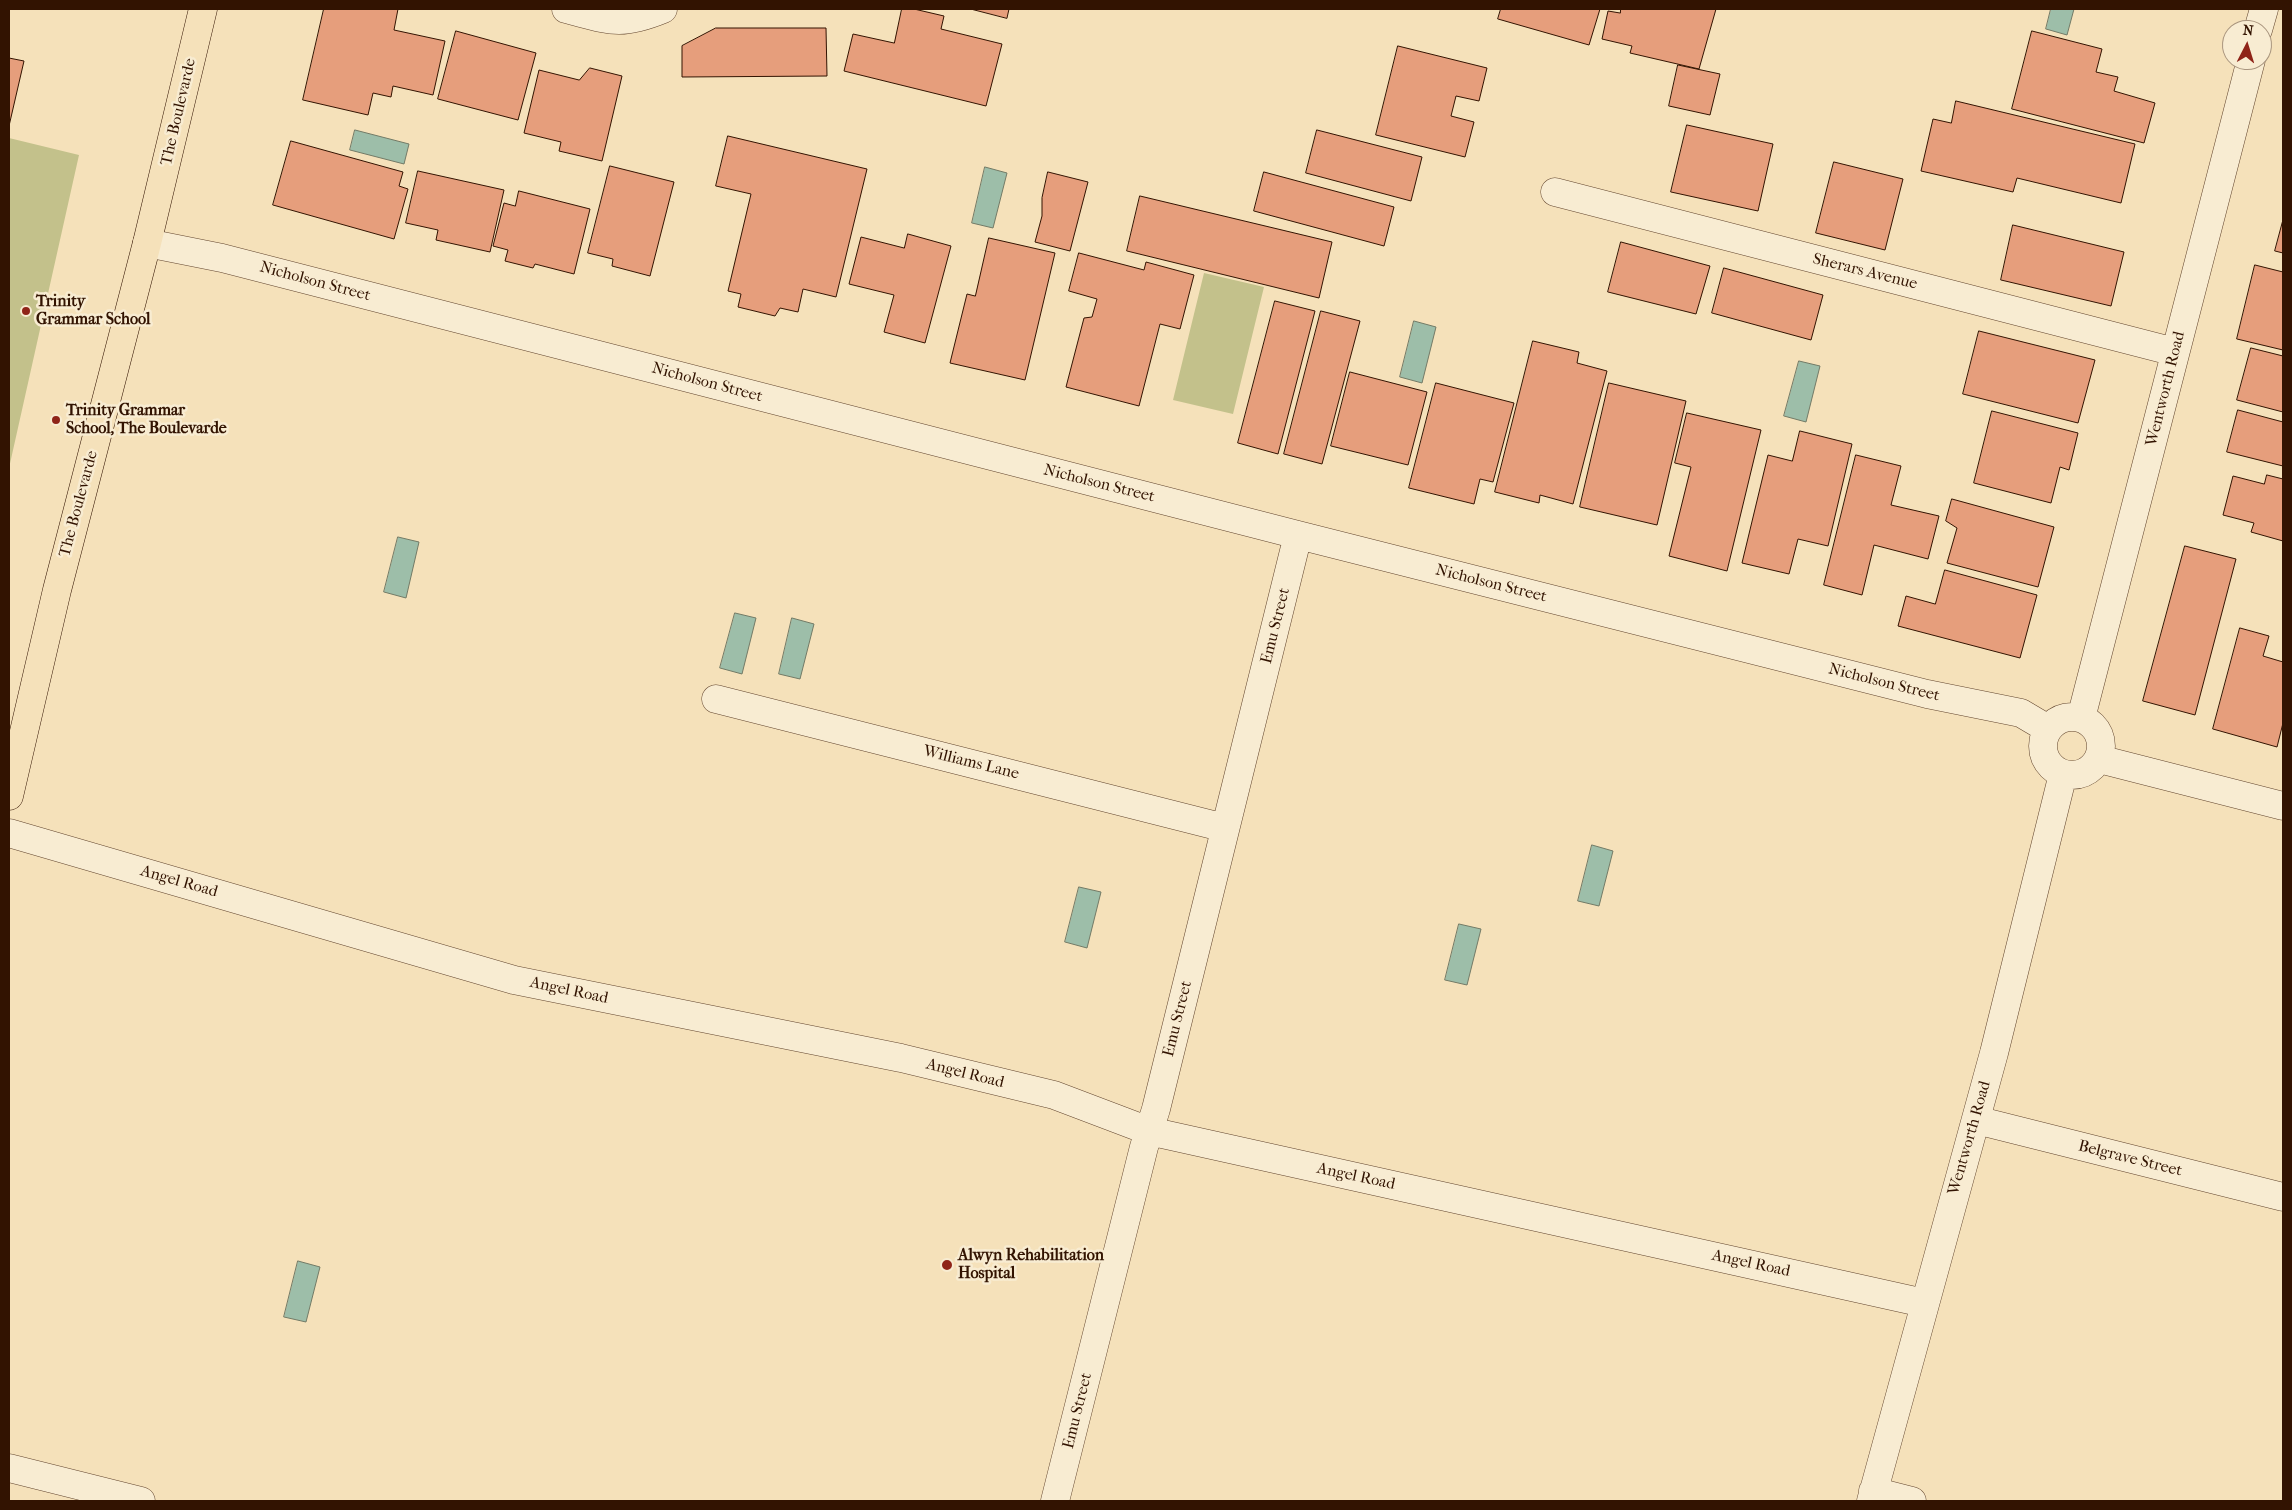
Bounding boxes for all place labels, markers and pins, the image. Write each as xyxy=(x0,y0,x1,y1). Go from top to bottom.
place label: Trinity Grammar School xyxy=(36,292,150,330)
marker: Trinity Grammar School xyxy=(20,305,32,317)
place label: Trinity Grammar School, The Boulevarde xyxy=(66,401,227,439)
marker: Trinity Grammar School, The Boulevarde xyxy=(50,414,62,426)
place label: Alwyn Rehabilitation Hospital xyxy=(958,1246,1104,1284)
marker: Alwyn Rehabilitation Hospital xyxy=(940,1258,954,1272)

